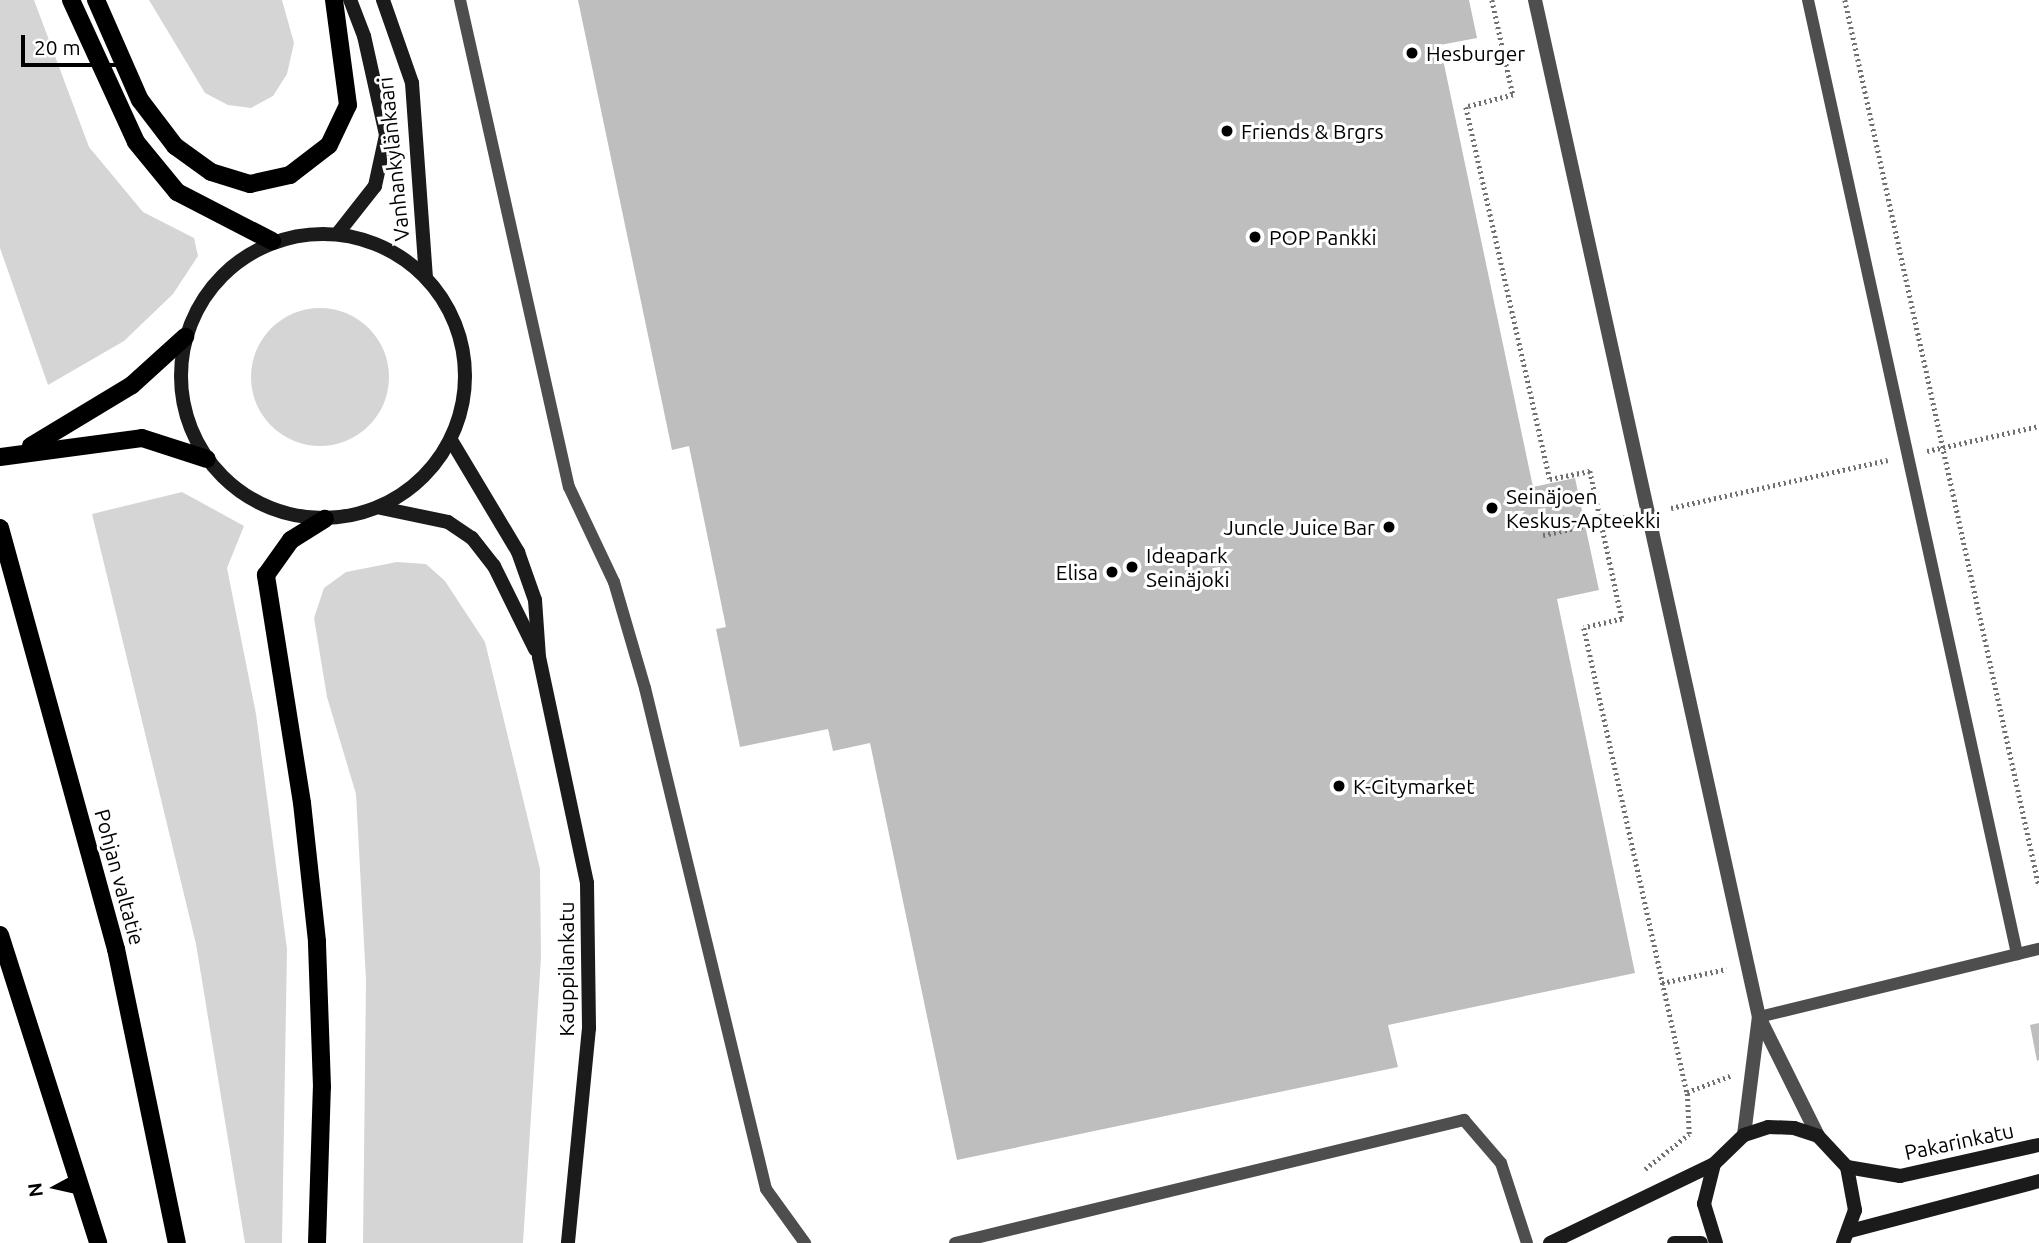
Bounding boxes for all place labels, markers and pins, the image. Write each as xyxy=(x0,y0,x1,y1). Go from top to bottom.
place label: Hesburger xyxy=(1426,40,1525,66)
marker: Hesburger xyxy=(1404,45,1420,61)
place label: Friends & Brgrs xyxy=(1241,118,1384,144)
marker: Friends & Brgrs xyxy=(1219,123,1235,139)
place label: POP Pankki xyxy=(1269,224,1377,250)
marker: POP Pankki xyxy=(1247,229,1263,245)
place label: Seinäjoen Keskus-Apteekki xyxy=(1506,483,1661,533)
marker: Seinäjoen Keskus-Apteekki xyxy=(1484,500,1500,516)
place label: Juncle Juice Bar xyxy=(1223,514,1375,540)
marker: Juncle Juice Bar xyxy=(1381,519,1397,535)
place label: Ideapark Seinäjoki xyxy=(1146,542,1230,592)
place label: Elisa xyxy=(1056,559,1098,585)
marker: Ideapark Seinäjoki xyxy=(1124,559,1140,575)
marker: Elisa xyxy=(1104,564,1120,580)
place label: K-Citymarket xyxy=(1353,773,1474,799)
marker: K-Citymarket xyxy=(1331,778,1347,794)

